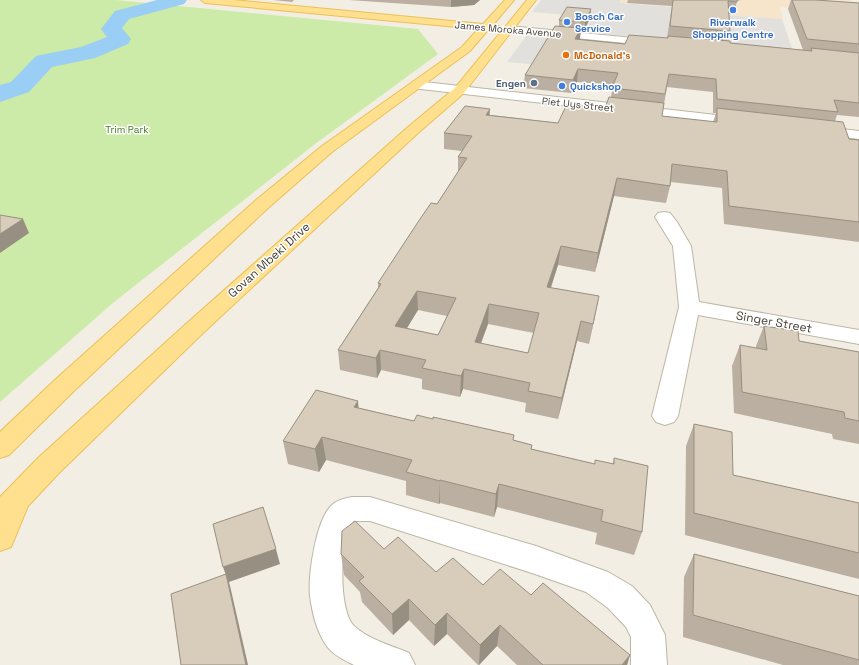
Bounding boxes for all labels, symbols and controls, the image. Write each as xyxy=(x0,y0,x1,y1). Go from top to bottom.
marker: Riverwalk Shopping Centre xyxy=(728,5,738,15)
place label: Bosch Car Service xyxy=(575,10,624,35)
place label: Riverwalk Shopping Centre xyxy=(692,16,774,41)
marker: Bosch Car Service xyxy=(562,17,572,27)
street label: James Moroka Avenue xyxy=(454,18,562,41)
place label: McDonald's xyxy=(574,49,631,62)
marker: McDonald's xyxy=(561,50,571,60)
place label: Engen xyxy=(496,77,526,90)
marker: Engen xyxy=(529,78,539,88)
place label: Quickshop xyxy=(570,80,621,93)
marker: Quickshop xyxy=(557,81,567,91)
street label: Piet Uys Street xyxy=(541,94,615,115)
park label: Trim Park xyxy=(105,123,149,136)
street label: Govan Mbeki Drive xyxy=(225,219,313,301)
street label: Singer Street xyxy=(735,307,813,337)

